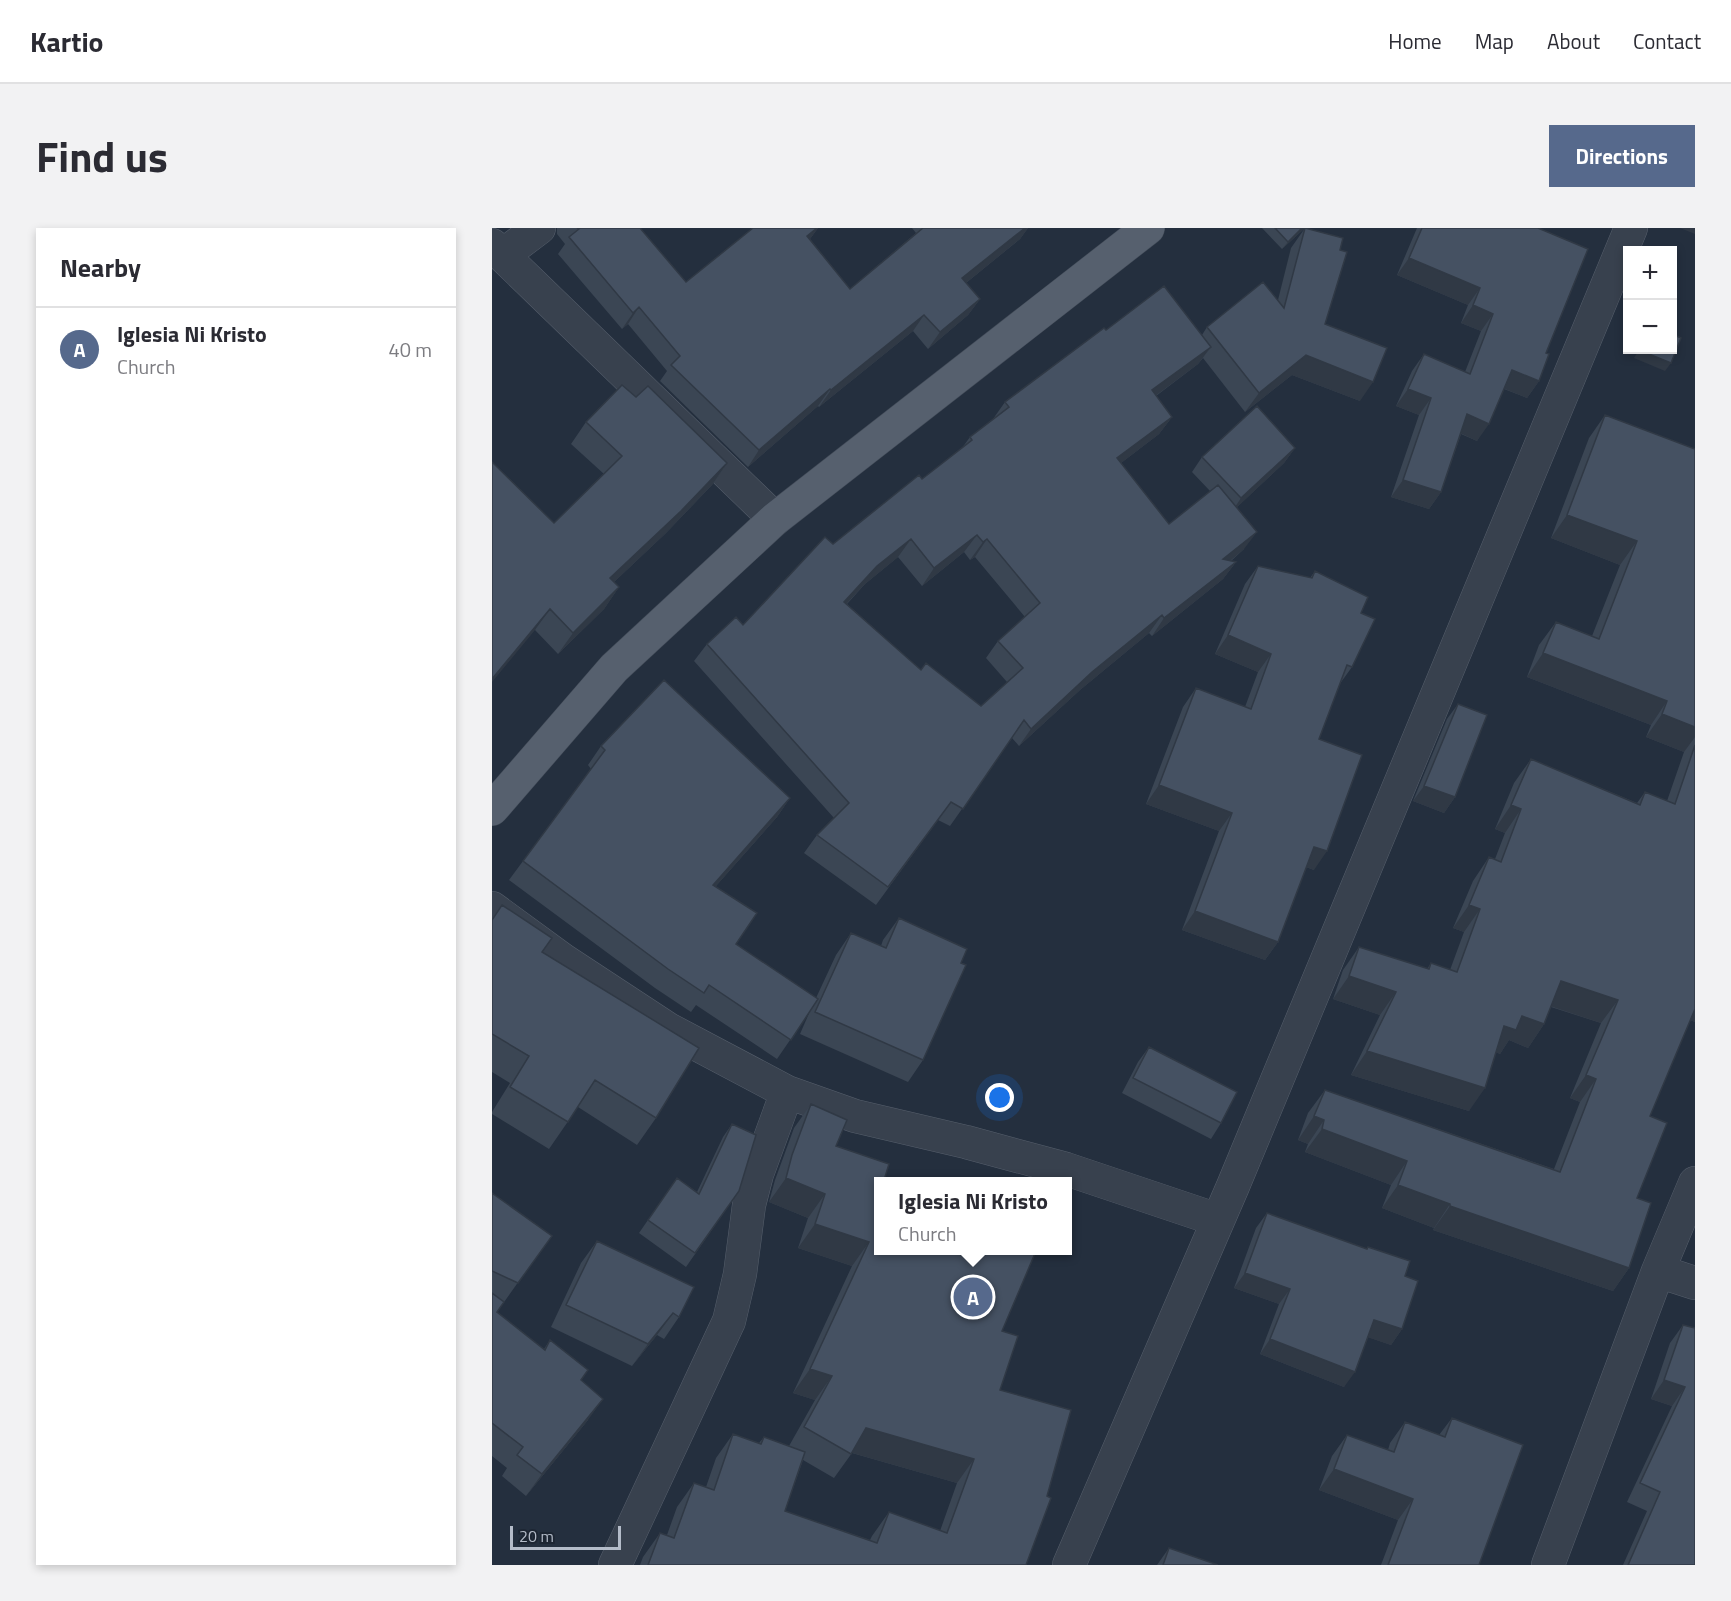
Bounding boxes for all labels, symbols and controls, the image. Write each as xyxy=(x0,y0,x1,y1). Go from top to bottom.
text: Kartio xyxy=(30,20,104,63)
text: Home xyxy=(1388,25,1442,57)
text: Map xyxy=(1475,25,1514,57)
text: About xyxy=(1547,25,1600,57)
text: Contact xyxy=(1633,25,1701,57)
text: Find us xyxy=(36,124,168,188)
button: Directions xyxy=(1549,125,1695,187)
map controls xyxy=(1623,246,1677,354)
button: + xyxy=(1623,246,1677,300)
text: Nearby xyxy=(60,248,141,287)
button: − xyxy=(1623,300,1677,354)
text: Iglesia Ni Kristo xyxy=(117,317,267,351)
text: A xyxy=(73,334,86,365)
text: 40 m xyxy=(388,334,432,365)
text: Church xyxy=(117,351,175,382)
your location xyxy=(985,1083,1014,1112)
popup xyxy=(874,1177,1072,1255)
text: Iglesia Ni Kristo xyxy=(898,1184,1048,1218)
text: Church xyxy=(898,1218,957,1249)
pin: A xyxy=(954,1274,992,1320)
scale bar xyxy=(510,1523,621,1550)
text: 20 m xyxy=(519,1524,554,1548)

